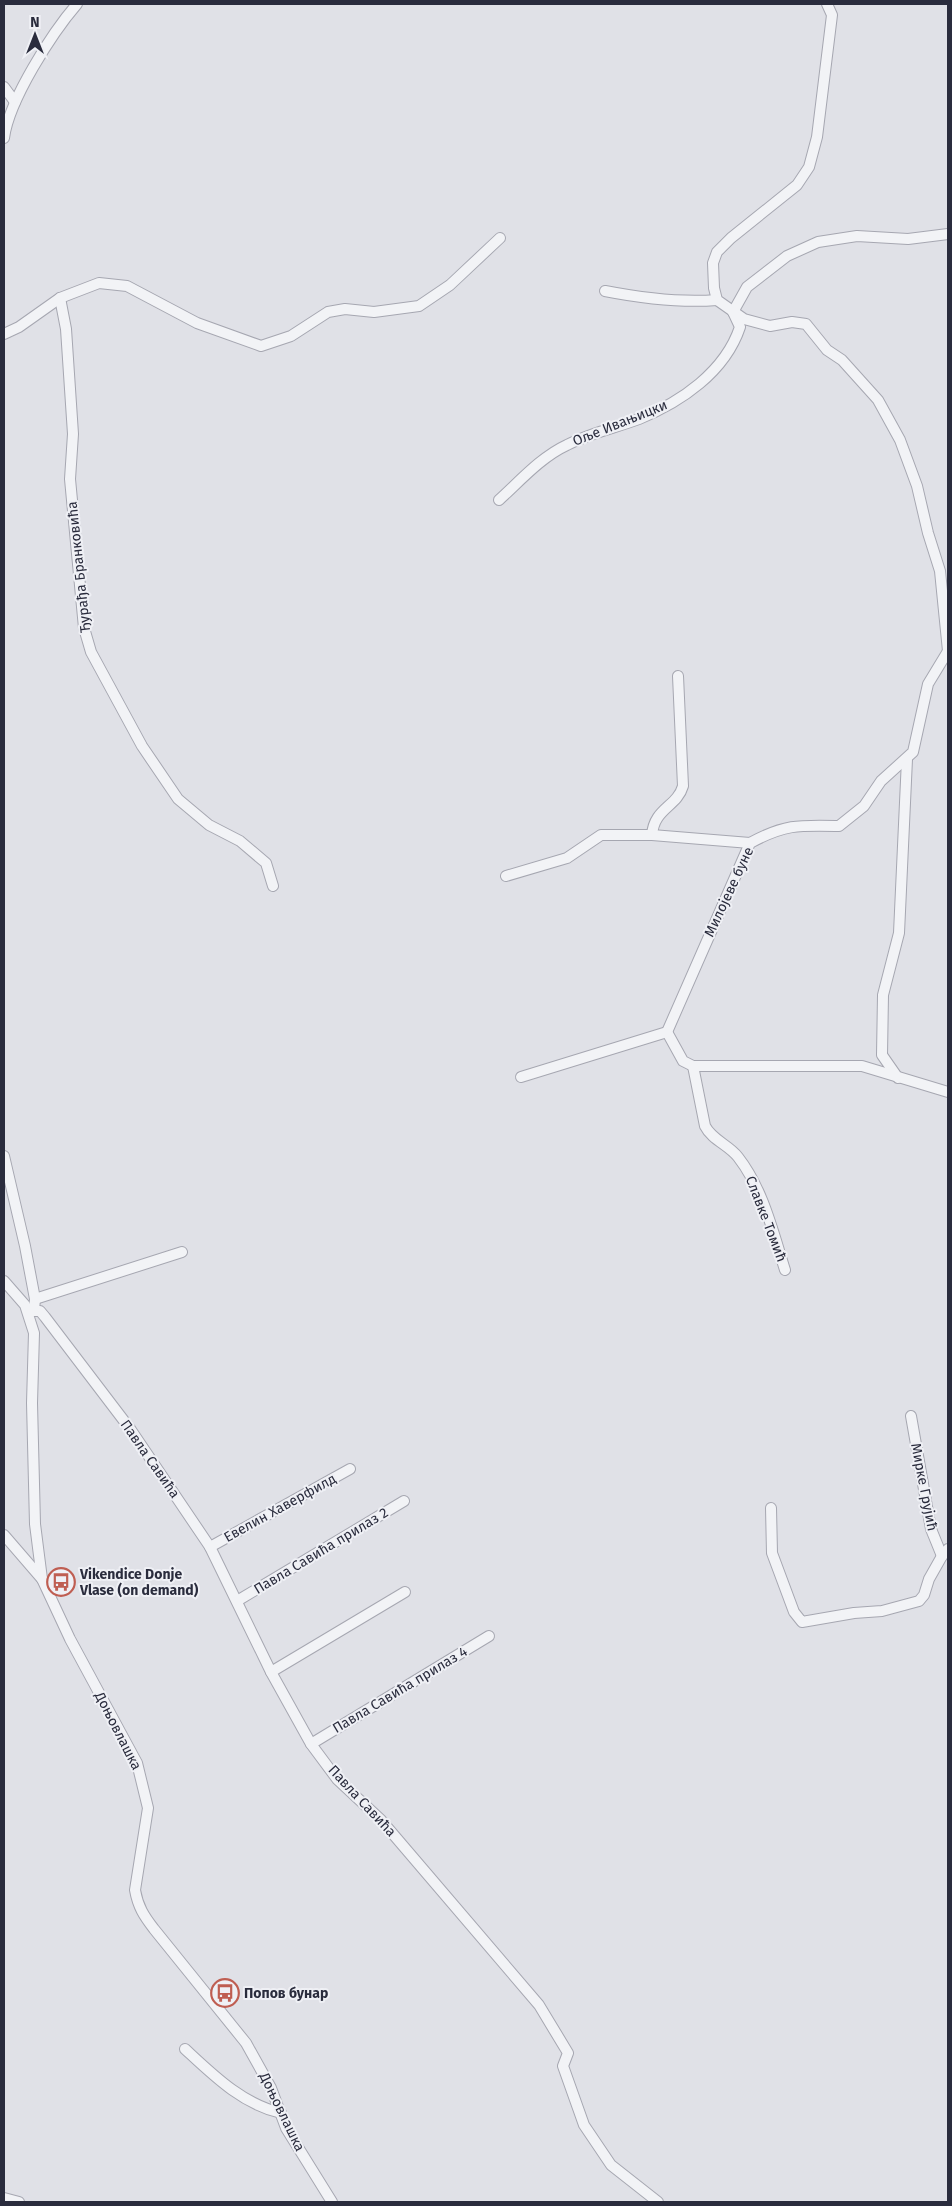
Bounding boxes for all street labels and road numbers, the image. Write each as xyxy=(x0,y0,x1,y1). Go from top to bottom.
street label: Оље Ивањицки xyxy=(570,396,670,450)
street label: Ђурађа Бранковића xyxy=(64,500,94,634)
street label: Милојеве буне xyxy=(701,844,757,940)
street label: Славке Томић xyxy=(742,1174,790,1264)
street label: Павла Савића xyxy=(117,1417,183,1501)
street label: Мирке Грујић xyxy=(907,1442,941,1532)
street label: Евелин Хаверфилд xyxy=(221,1470,339,1546)
street label: Павла Савића прилаз 2 xyxy=(251,1504,391,1598)
street label: Павла Савића прилаз 4 xyxy=(330,1643,471,1737)
street label: Доњовлашка xyxy=(91,1688,145,1773)
street label: Павла Савића xyxy=(325,1762,399,1840)
street label: Доњовлашка xyxy=(255,2069,308,2154)

